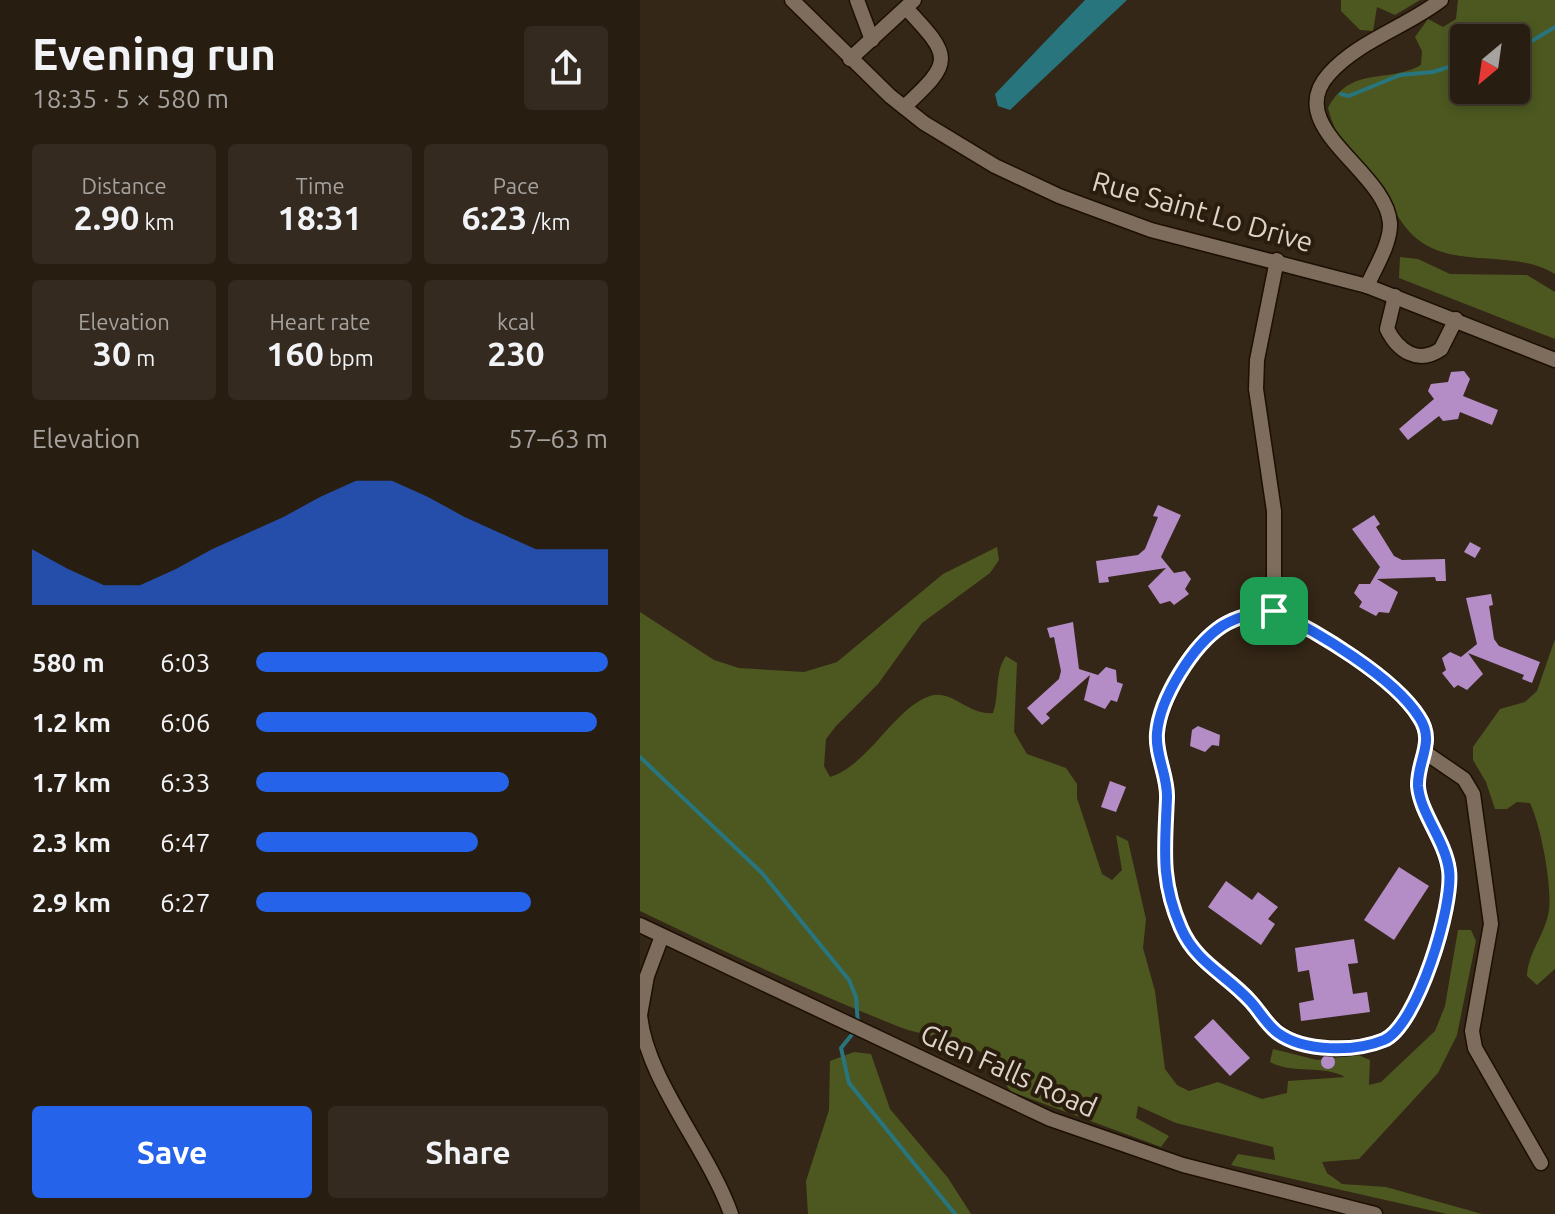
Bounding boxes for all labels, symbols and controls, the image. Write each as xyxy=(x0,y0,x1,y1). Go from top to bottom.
north arrow xyxy=(1450,24,1530,104)
map controls xyxy=(1450,24,1530,104)
button: share xyxy=(524,26,608,110)
text: Evening run xyxy=(32,29,276,78)
text: 18:35 · 5 × 580 m xyxy=(32,84,229,113)
street label: Rue Saint Lo Drive xyxy=(1089,165,1317,257)
text: Distance xyxy=(81,173,167,198)
text: Time xyxy=(295,173,345,198)
text: Pace xyxy=(493,173,539,198)
text: 2.90 xyxy=(73,198,139,236)
text: 18:31 xyxy=(277,198,363,236)
text: 6:23 xyxy=(461,198,527,236)
text: km xyxy=(139,209,175,234)
text: /km xyxy=(527,209,571,234)
text: Elevation xyxy=(78,309,170,334)
text: Heart rate xyxy=(269,309,371,334)
text: kcal xyxy=(497,309,535,334)
text: 30 xyxy=(93,334,131,372)
text: 160 xyxy=(266,334,324,372)
text: 230 xyxy=(487,334,545,372)
text: m xyxy=(131,345,155,370)
text: bpm xyxy=(324,345,374,370)
text: Elevation xyxy=(32,424,140,453)
text: 57–63 m xyxy=(508,424,608,453)
pin xyxy=(1240,577,1308,645)
icon: arrive xyxy=(1252,589,1296,633)
text: 580 m xyxy=(32,648,105,677)
text: 6:03 xyxy=(160,648,210,677)
text: 1.2 km xyxy=(32,708,111,737)
text: 6:06 xyxy=(160,708,210,737)
text: 1.7 km xyxy=(32,768,111,797)
text: 6:33 xyxy=(160,768,210,797)
text: 2.3 km xyxy=(32,828,111,857)
text: 6:47 xyxy=(160,828,210,857)
text: 2.9 km xyxy=(32,888,111,917)
text: 6:27 xyxy=(160,888,210,917)
street label: Glen Falls Road xyxy=(916,1017,1102,1123)
button: Save xyxy=(32,1106,312,1198)
button: Share xyxy=(328,1106,608,1198)

